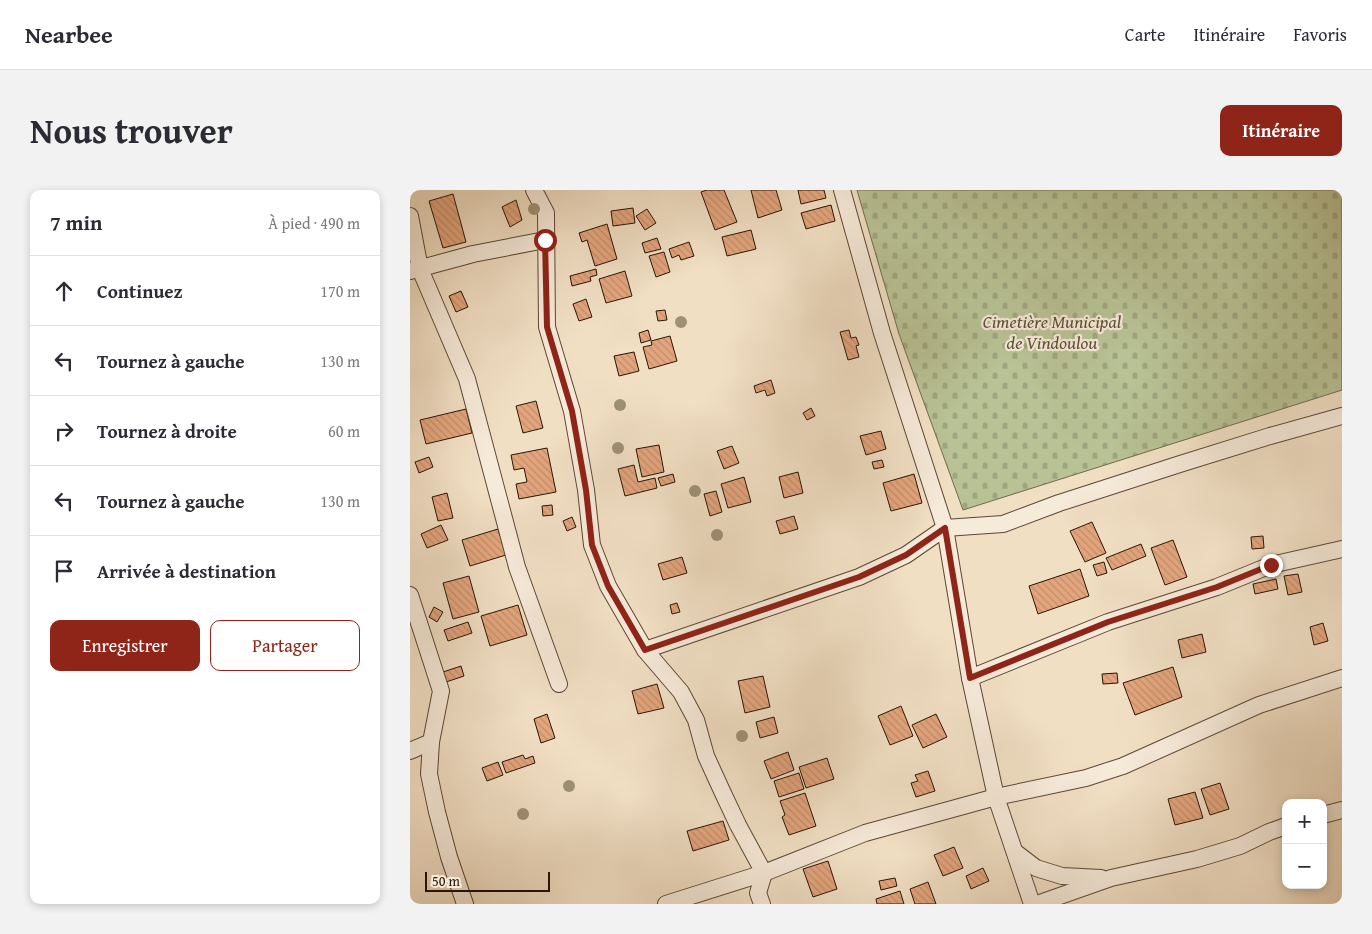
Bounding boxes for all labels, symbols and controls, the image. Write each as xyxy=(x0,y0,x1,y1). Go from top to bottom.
text: Nearbee xyxy=(25,17,113,52)
text: Carte xyxy=(1125,21,1165,48)
text: Itinéraire xyxy=(1193,21,1265,48)
text: Favoris xyxy=(1293,21,1347,48)
text: Nous trouver xyxy=(30,105,233,156)
button: Itinéraire xyxy=(1220,105,1342,156)
text: 7 min xyxy=(50,207,102,238)
text: À pied · 490 m xyxy=(268,211,360,235)
route start xyxy=(534,229,557,252)
icon: ahead xyxy=(50,277,78,305)
text: Continuez xyxy=(97,277,183,305)
text: 170 m xyxy=(320,279,360,303)
park label: Cimetière Municipal de Vindoulou xyxy=(983,308,1122,356)
icon: left xyxy=(50,347,78,375)
text: Tournez à gauche xyxy=(97,347,245,375)
text: 130 m xyxy=(320,349,360,373)
icon: right xyxy=(50,417,78,445)
text: Tournez à droite xyxy=(97,417,237,445)
text: 60 m xyxy=(328,419,360,443)
icon: left xyxy=(50,487,78,515)
text: Tournez à gauche xyxy=(97,487,245,515)
text: 130 m xyxy=(320,489,360,513)
route end xyxy=(1260,554,1283,577)
icon: arrive xyxy=(50,557,78,585)
text: Arrivée à destination xyxy=(97,557,276,585)
button: Enregistrer xyxy=(50,620,200,671)
button: Partager xyxy=(210,620,360,671)
map controls xyxy=(1282,799,1327,889)
button: + xyxy=(1282,799,1327,844)
button: − xyxy=(1282,844,1327,889)
scale bar xyxy=(425,869,550,892)
text: 50 m xyxy=(432,871,460,891)

